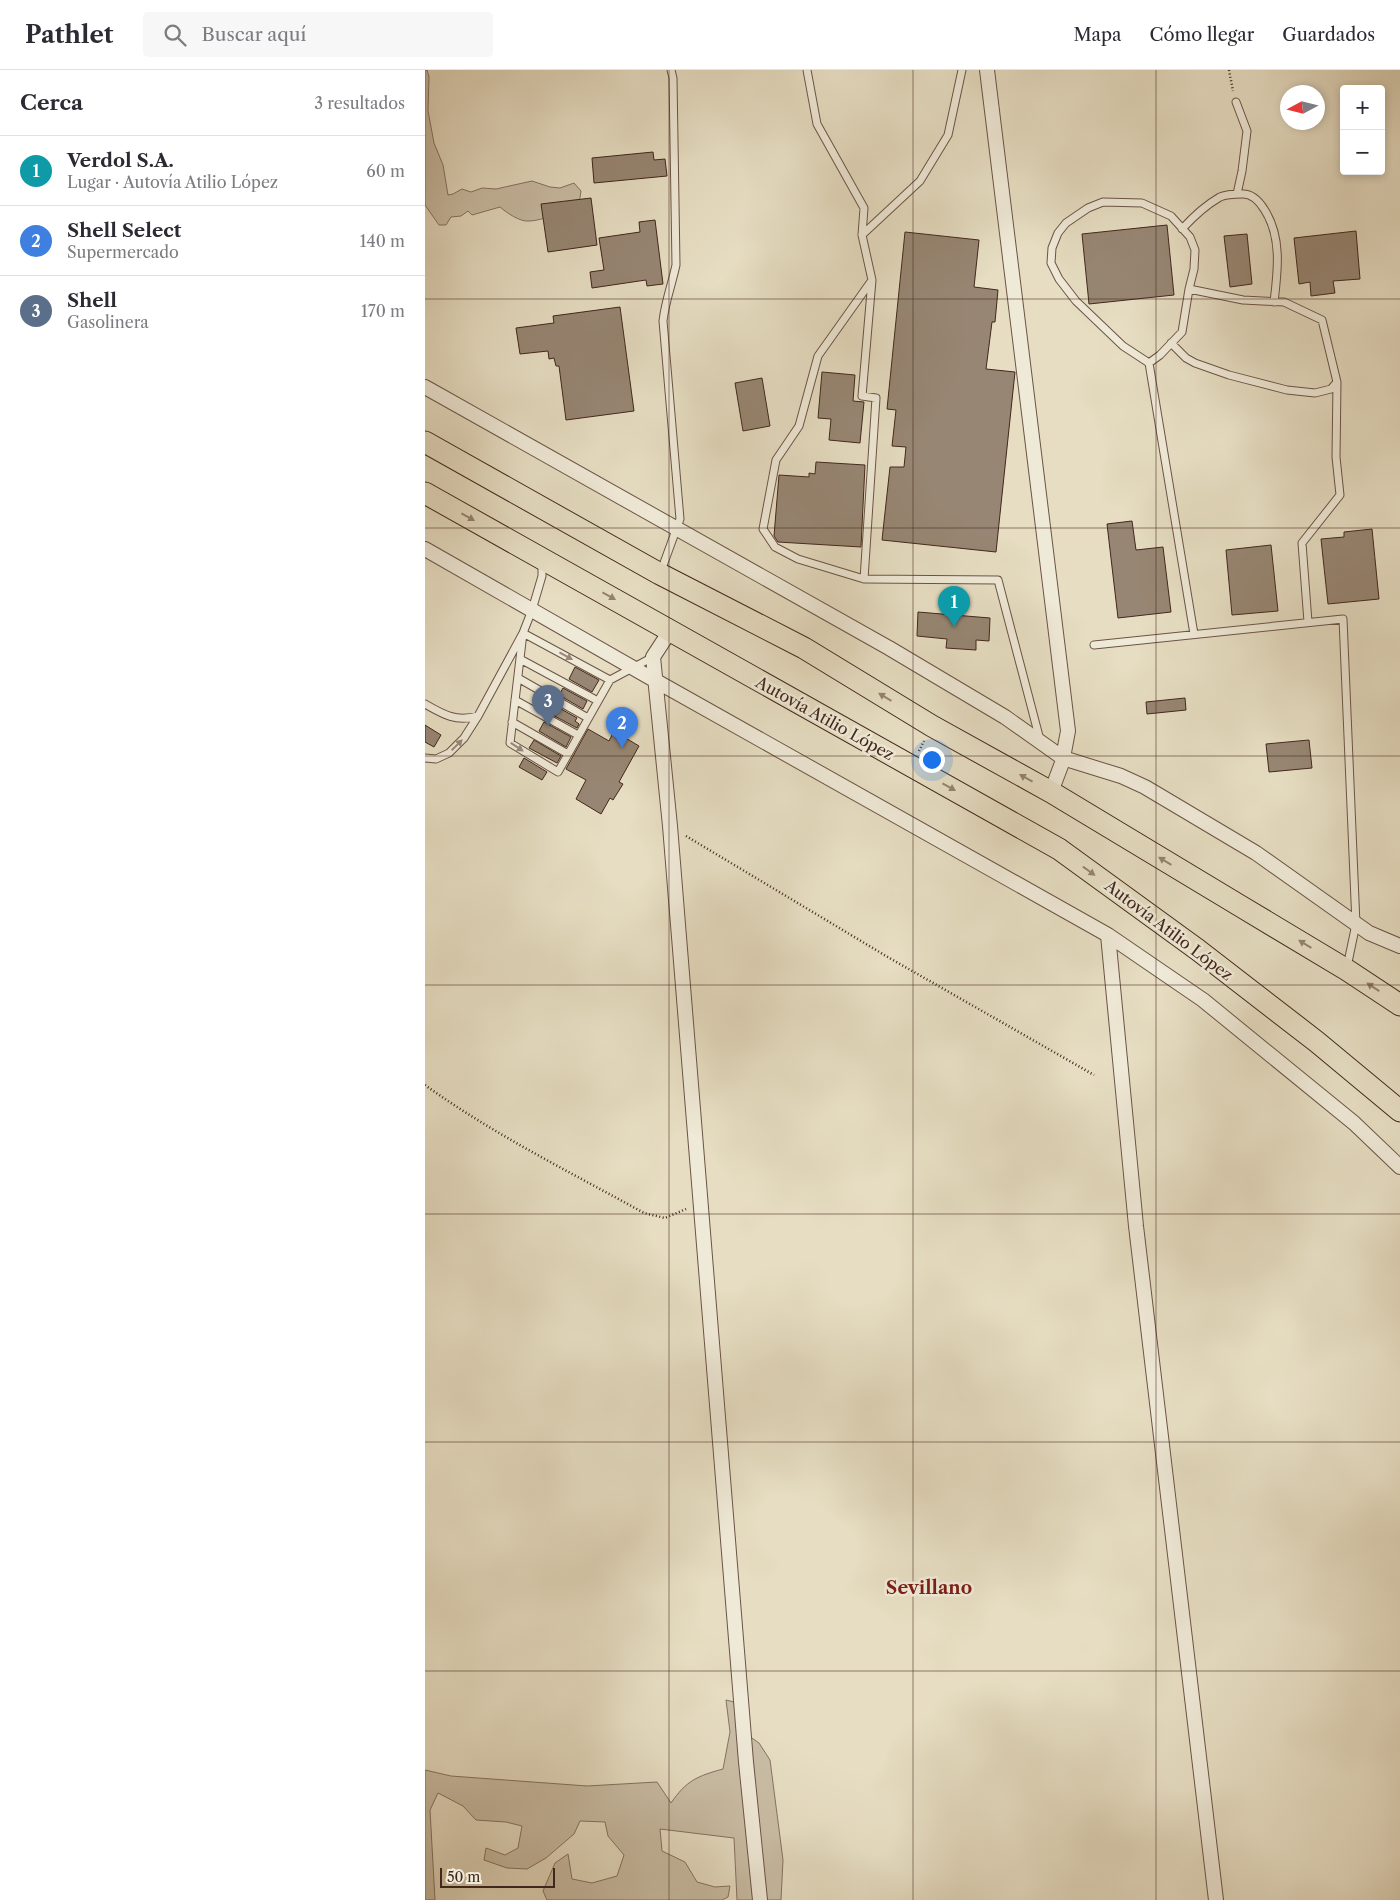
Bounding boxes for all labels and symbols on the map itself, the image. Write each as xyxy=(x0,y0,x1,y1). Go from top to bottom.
north arrow xyxy=(1280,85,1325,130)
one-way arrow xyxy=(460,513,475,521)
pin: 1 xyxy=(938,586,970,627)
one-way arrow xyxy=(603,592,616,601)
one-way arrow xyxy=(559,652,574,660)
street label: Autovía Atilio López xyxy=(751,671,898,764)
pin: 3 xyxy=(532,685,564,726)
one-way arrow xyxy=(878,693,891,702)
pin: 2 xyxy=(606,707,638,748)
one-way arrow xyxy=(451,739,463,751)
one-way arrow xyxy=(510,742,524,751)
your location xyxy=(919,747,945,773)
one-way arrow xyxy=(1019,774,1032,783)
one-way arrow xyxy=(943,783,956,792)
one-way arrow xyxy=(1158,857,1173,865)
one-way arrow xyxy=(1082,865,1095,876)
street label: Autovía Atilio López xyxy=(1100,875,1237,985)
one-way arrow xyxy=(1298,940,1311,949)
one-way arrow xyxy=(1367,982,1380,992)
district label: Sevillano xyxy=(886,1577,972,1599)
scale bar xyxy=(440,1865,555,1888)

